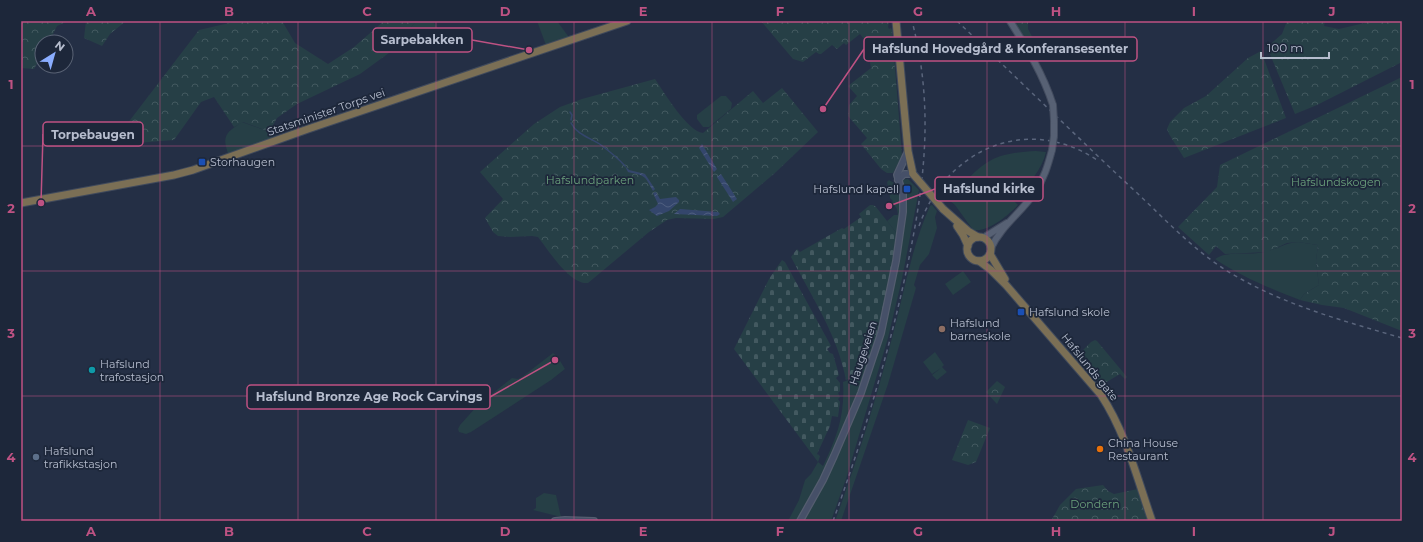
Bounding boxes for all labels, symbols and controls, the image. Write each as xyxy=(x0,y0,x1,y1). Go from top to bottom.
text: A xyxy=(85,3,97,19)
text: B xyxy=(224,3,234,19)
text: C xyxy=(362,3,372,19)
text: D xyxy=(500,3,511,19)
text: E xyxy=(639,3,648,19)
text: F xyxy=(776,3,784,19)
text: G xyxy=(913,3,923,19)
text: H xyxy=(1051,3,1061,19)
text: I xyxy=(1192,3,1196,19)
text: J xyxy=(1327,3,1336,19)
callout: Sarpebakken xyxy=(373,28,472,52)
text: Sarpebakken xyxy=(381,32,463,47)
north arrow xyxy=(34,34,74,74)
scale bar xyxy=(1261,34,1329,60)
callout: Hafslund Hovedgård & Konferansesenter xyxy=(864,37,1137,61)
text: N xyxy=(52,38,68,54)
text: 100 m xyxy=(1267,40,1303,55)
text: Hafslund Hovedgård & Konferansesenter xyxy=(872,41,1128,56)
text: 1 xyxy=(8,76,14,92)
text: 1 xyxy=(1409,76,1415,92)
street label: Statsminister Torps vei xyxy=(265,85,387,139)
callout: Torpebaugen xyxy=(43,122,143,146)
text: Torpebaugen xyxy=(51,127,135,142)
place label: Storhaugen xyxy=(210,155,275,169)
marker: Storhaugen xyxy=(197,157,207,167)
park label: Hafslundparken xyxy=(546,173,634,187)
park label: Hafslundskogen xyxy=(1291,175,1381,189)
callout: Hafslund kirke xyxy=(935,177,1043,201)
text: Hafslund kirke xyxy=(943,181,1035,196)
place label: Hafslund kapell xyxy=(813,182,899,196)
marker: Hafslund kapell xyxy=(902,184,912,194)
text: 2 xyxy=(7,200,15,216)
text: 2 xyxy=(1408,200,1416,216)
place label: Hafslund skole xyxy=(1029,305,1110,319)
marker: Hafslund skole xyxy=(1016,307,1026,317)
place label: Hafslund barneskole xyxy=(950,316,1011,343)
street label: Haugeveien xyxy=(846,319,880,387)
marker: Hafslund barneskole xyxy=(937,324,947,334)
text: 3 xyxy=(6,325,15,341)
text: 3 xyxy=(1407,325,1416,341)
street label: Hafslunds gate xyxy=(1058,330,1122,404)
place label: Hafslund trafostasjon xyxy=(100,357,164,384)
marker: Hafslund trafostasjon xyxy=(87,365,97,375)
callout: Hafslund Bronze Age Rock Carvings xyxy=(247,385,490,409)
text: Hafslund Bronze Age Rock Carvings xyxy=(256,389,483,404)
place label: China House Restaurant xyxy=(1108,436,1179,463)
place label: Hafslund trafikkstasjon xyxy=(44,444,117,471)
marker: China House Restaurant xyxy=(1095,444,1105,454)
text: 4 xyxy=(7,449,16,465)
text: 4 xyxy=(1408,449,1417,465)
marker: Hafslund trafikkstasjon xyxy=(31,452,41,462)
park label: Dondern xyxy=(1070,497,1120,511)
text: A xyxy=(85,523,97,539)
text: B xyxy=(224,523,234,539)
text: C xyxy=(362,523,372,539)
text: D xyxy=(500,523,511,539)
text: E xyxy=(639,523,648,539)
text: F xyxy=(776,523,784,539)
text: G xyxy=(913,523,923,539)
text: H xyxy=(1051,523,1061,539)
text: I xyxy=(1192,523,1196,539)
text: J xyxy=(1327,523,1336,539)

